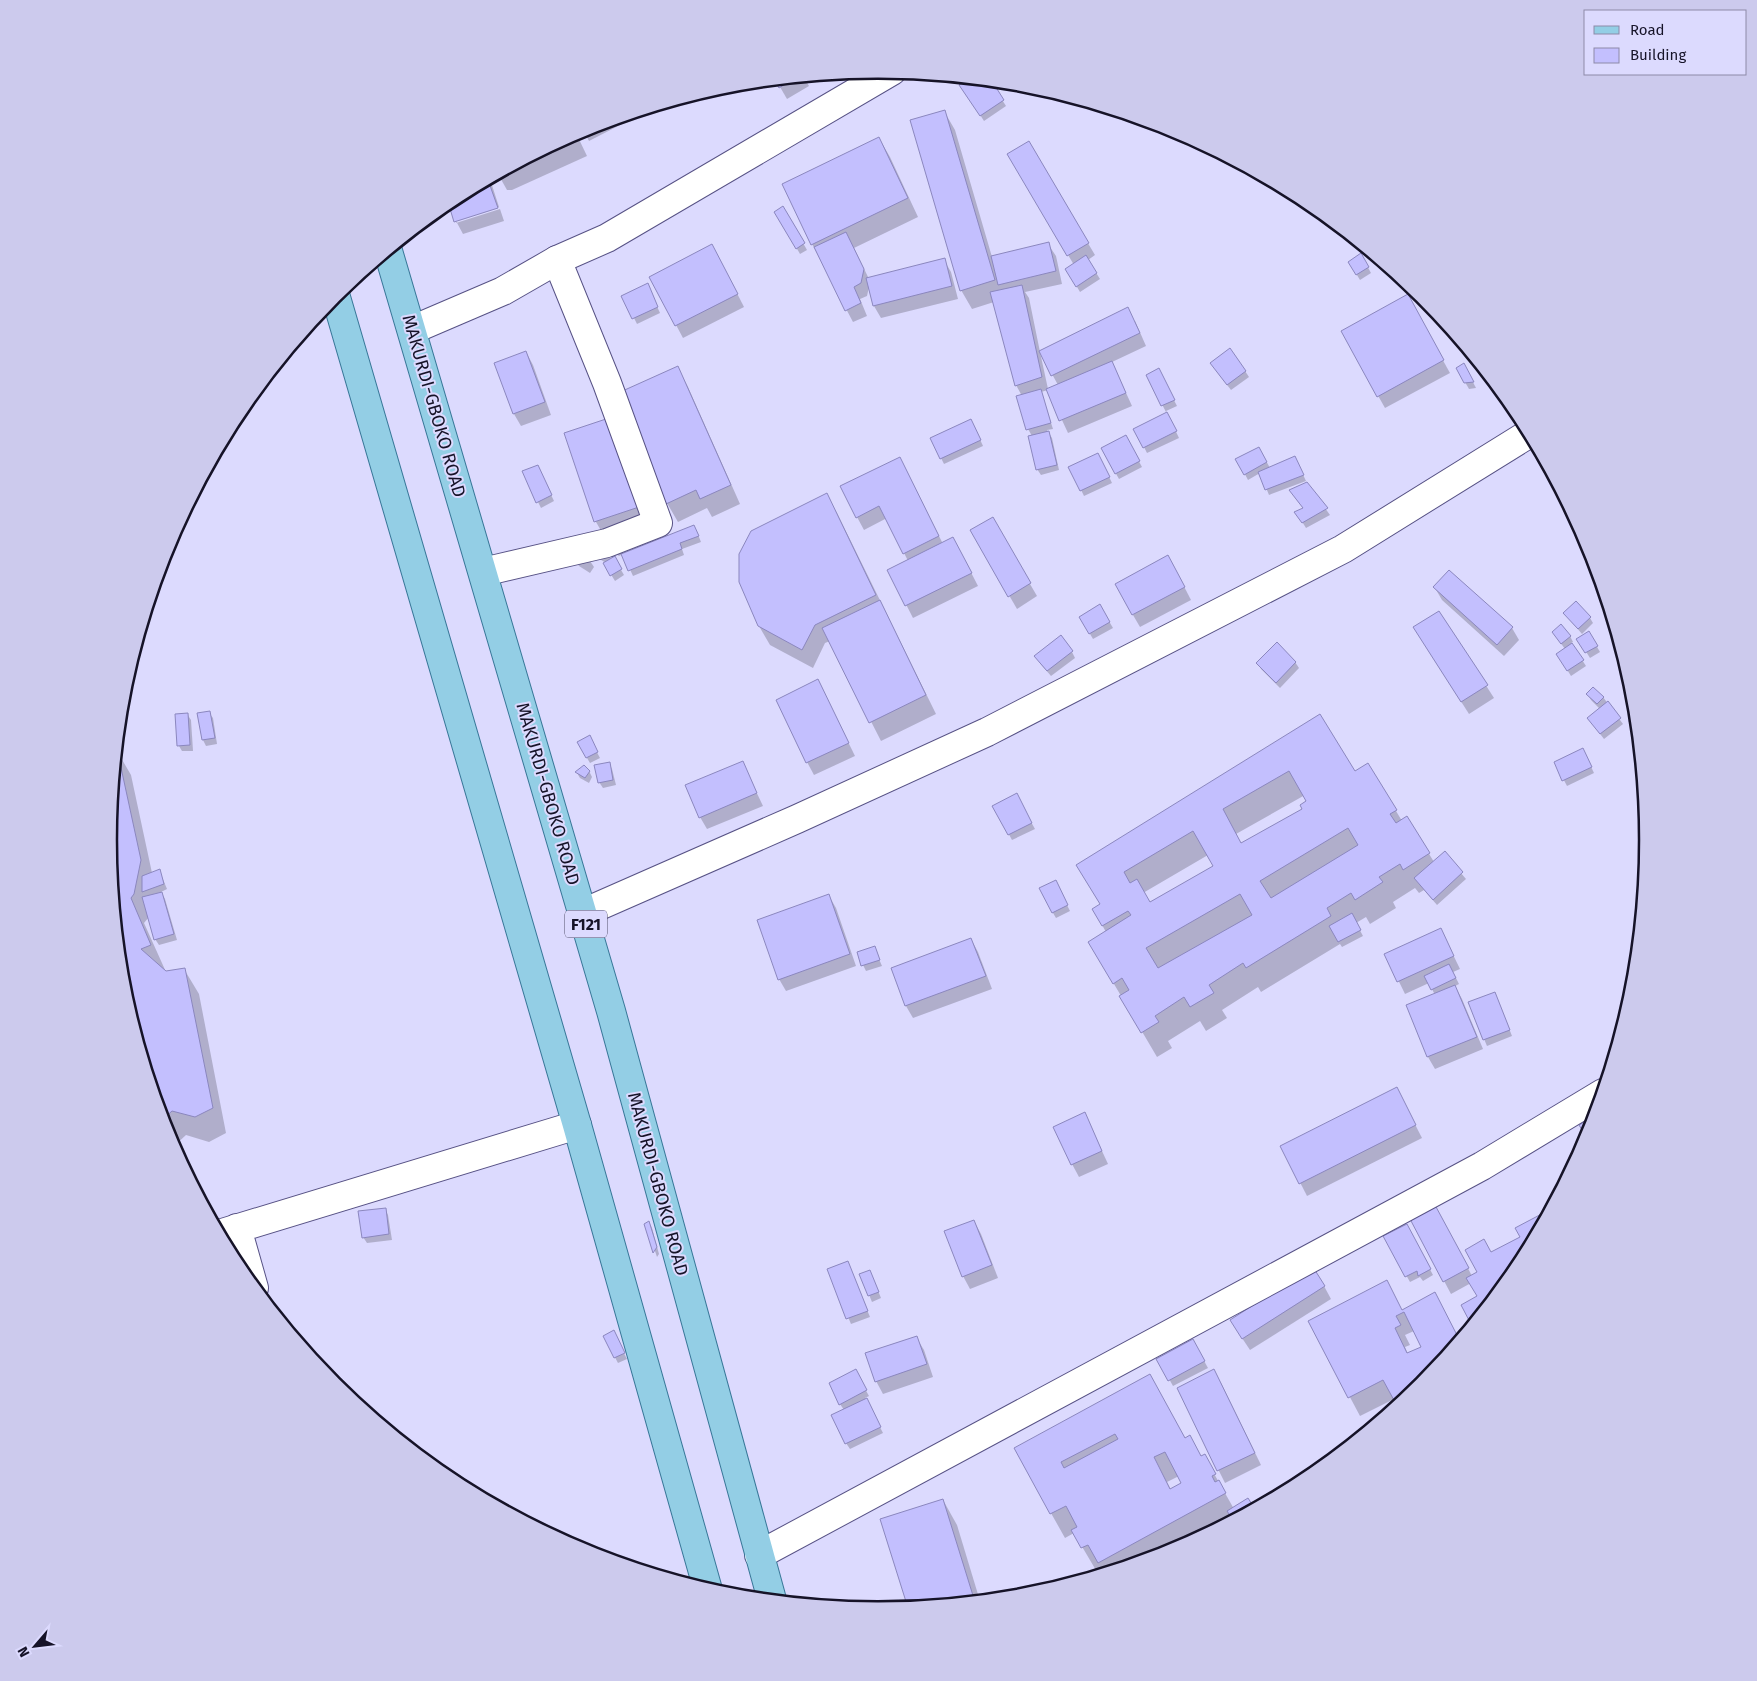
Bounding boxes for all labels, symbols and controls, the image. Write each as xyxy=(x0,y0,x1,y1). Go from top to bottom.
legend xyxy=(1584,10,1747,75)
text: Road xyxy=(1630,21,1665,39)
text: Building xyxy=(1630,46,1686,64)
street label: MAKURDI-GBOKO ROAD xyxy=(397,312,471,500)
street label: MAKURDI-GBOKO ROAD xyxy=(511,700,585,888)
road number: F121 xyxy=(565,911,607,938)
street label: MAKURDI-GBOKO ROAD xyxy=(623,1090,693,1278)
north arrow xyxy=(10,1621,60,1671)
text: N xyxy=(14,1644,34,1660)

